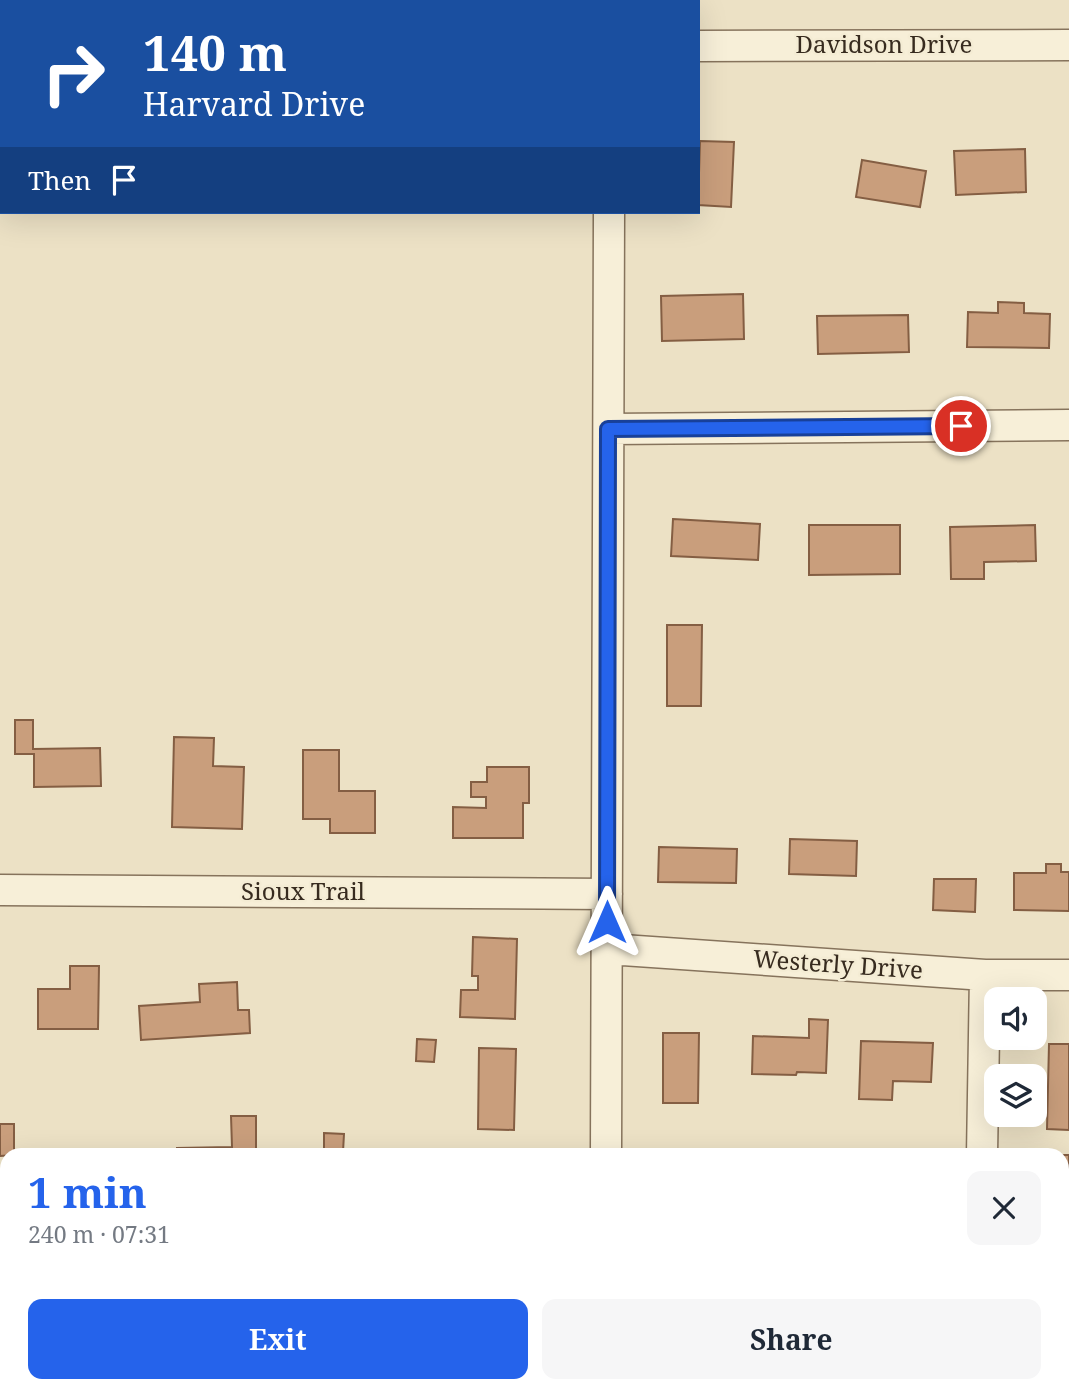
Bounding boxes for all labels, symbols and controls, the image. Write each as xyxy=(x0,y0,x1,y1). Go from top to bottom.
text: 140 m xyxy=(143,19,287,85)
street label: Davidson Drive xyxy=(796,27,972,60)
icon: right xyxy=(28,28,119,119)
text: Harvard Drive xyxy=(143,82,365,125)
icon: arrive xyxy=(105,161,143,199)
text: Then xyxy=(28,162,91,198)
pin xyxy=(931,396,991,456)
icon: arrive xyxy=(942,407,980,445)
street label: Sioux Trail xyxy=(241,874,366,907)
position arrow xyxy=(570,885,644,959)
street label: Westerly Drive xyxy=(752,941,924,986)
map controls xyxy=(984,987,1047,1127)
button: sound xyxy=(984,987,1047,1050)
button: layers xyxy=(984,1064,1047,1127)
text: 1 min xyxy=(28,1163,147,1220)
button: close xyxy=(967,1171,1041,1245)
text: 240 m · 07:31 xyxy=(28,1218,170,1250)
button: Exit xyxy=(28,1299,528,1379)
button: Share xyxy=(542,1299,1041,1379)

